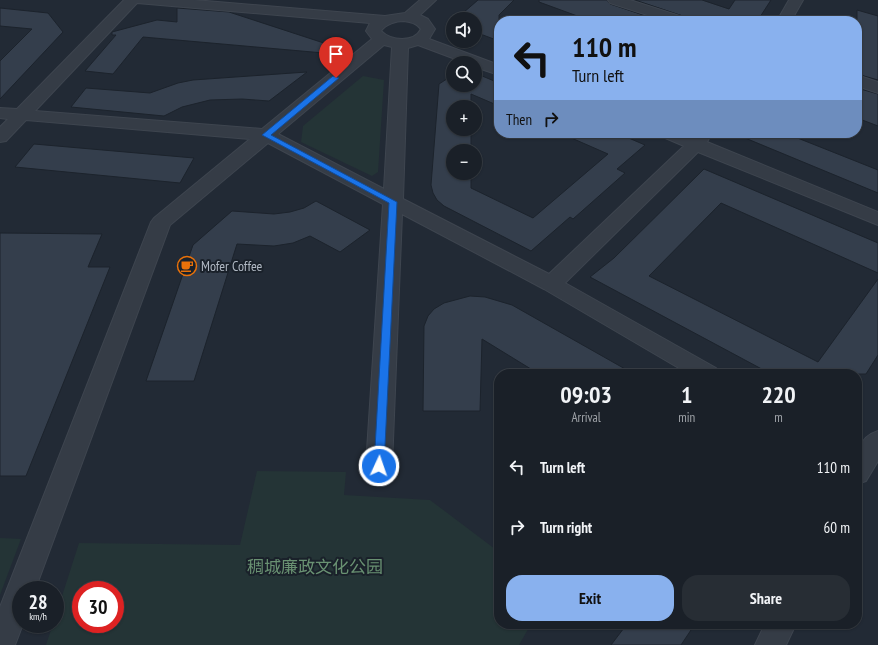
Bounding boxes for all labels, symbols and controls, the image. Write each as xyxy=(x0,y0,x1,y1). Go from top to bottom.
map controls xyxy=(446,12,482,180)
button: sound xyxy=(446,12,482,48)
text: 110 m xyxy=(572,28,636,65)
icon: left xyxy=(506,32,558,84)
pin xyxy=(319,37,353,78)
icon: arrive xyxy=(325,43,347,65)
button: search xyxy=(446,56,482,92)
text: Turn left xyxy=(572,64,624,87)
button: + xyxy=(446,100,482,136)
icon: right xyxy=(540,108,562,130)
text: Then xyxy=(506,110,532,129)
button: − xyxy=(446,144,482,180)
cafe icon: Mofer Coffee xyxy=(176,255,198,277)
place label: Mofer Coffee xyxy=(201,257,263,275)
text: 09:03 xyxy=(560,379,612,410)
text: 1 xyxy=(681,379,692,410)
text: 220 xyxy=(761,379,796,410)
text: Arrival xyxy=(571,409,601,426)
text: min xyxy=(678,409,695,426)
text: m xyxy=(774,409,783,426)
position arrow xyxy=(358,445,400,487)
icon: left xyxy=(506,456,528,478)
text: Turn left xyxy=(540,458,585,477)
text: 110 m xyxy=(817,458,850,477)
icon: right xyxy=(506,516,528,538)
text: Turn right xyxy=(540,518,592,537)
text: 60 m xyxy=(824,518,850,537)
park label: 稠城廉政文化公园 xyxy=(247,556,383,578)
button: Exit xyxy=(506,575,674,621)
button: Share xyxy=(682,575,850,621)
speed limit sign: 30 xyxy=(72,581,124,633)
text: 28 xyxy=(28,589,48,615)
text: km/h xyxy=(29,610,47,623)

